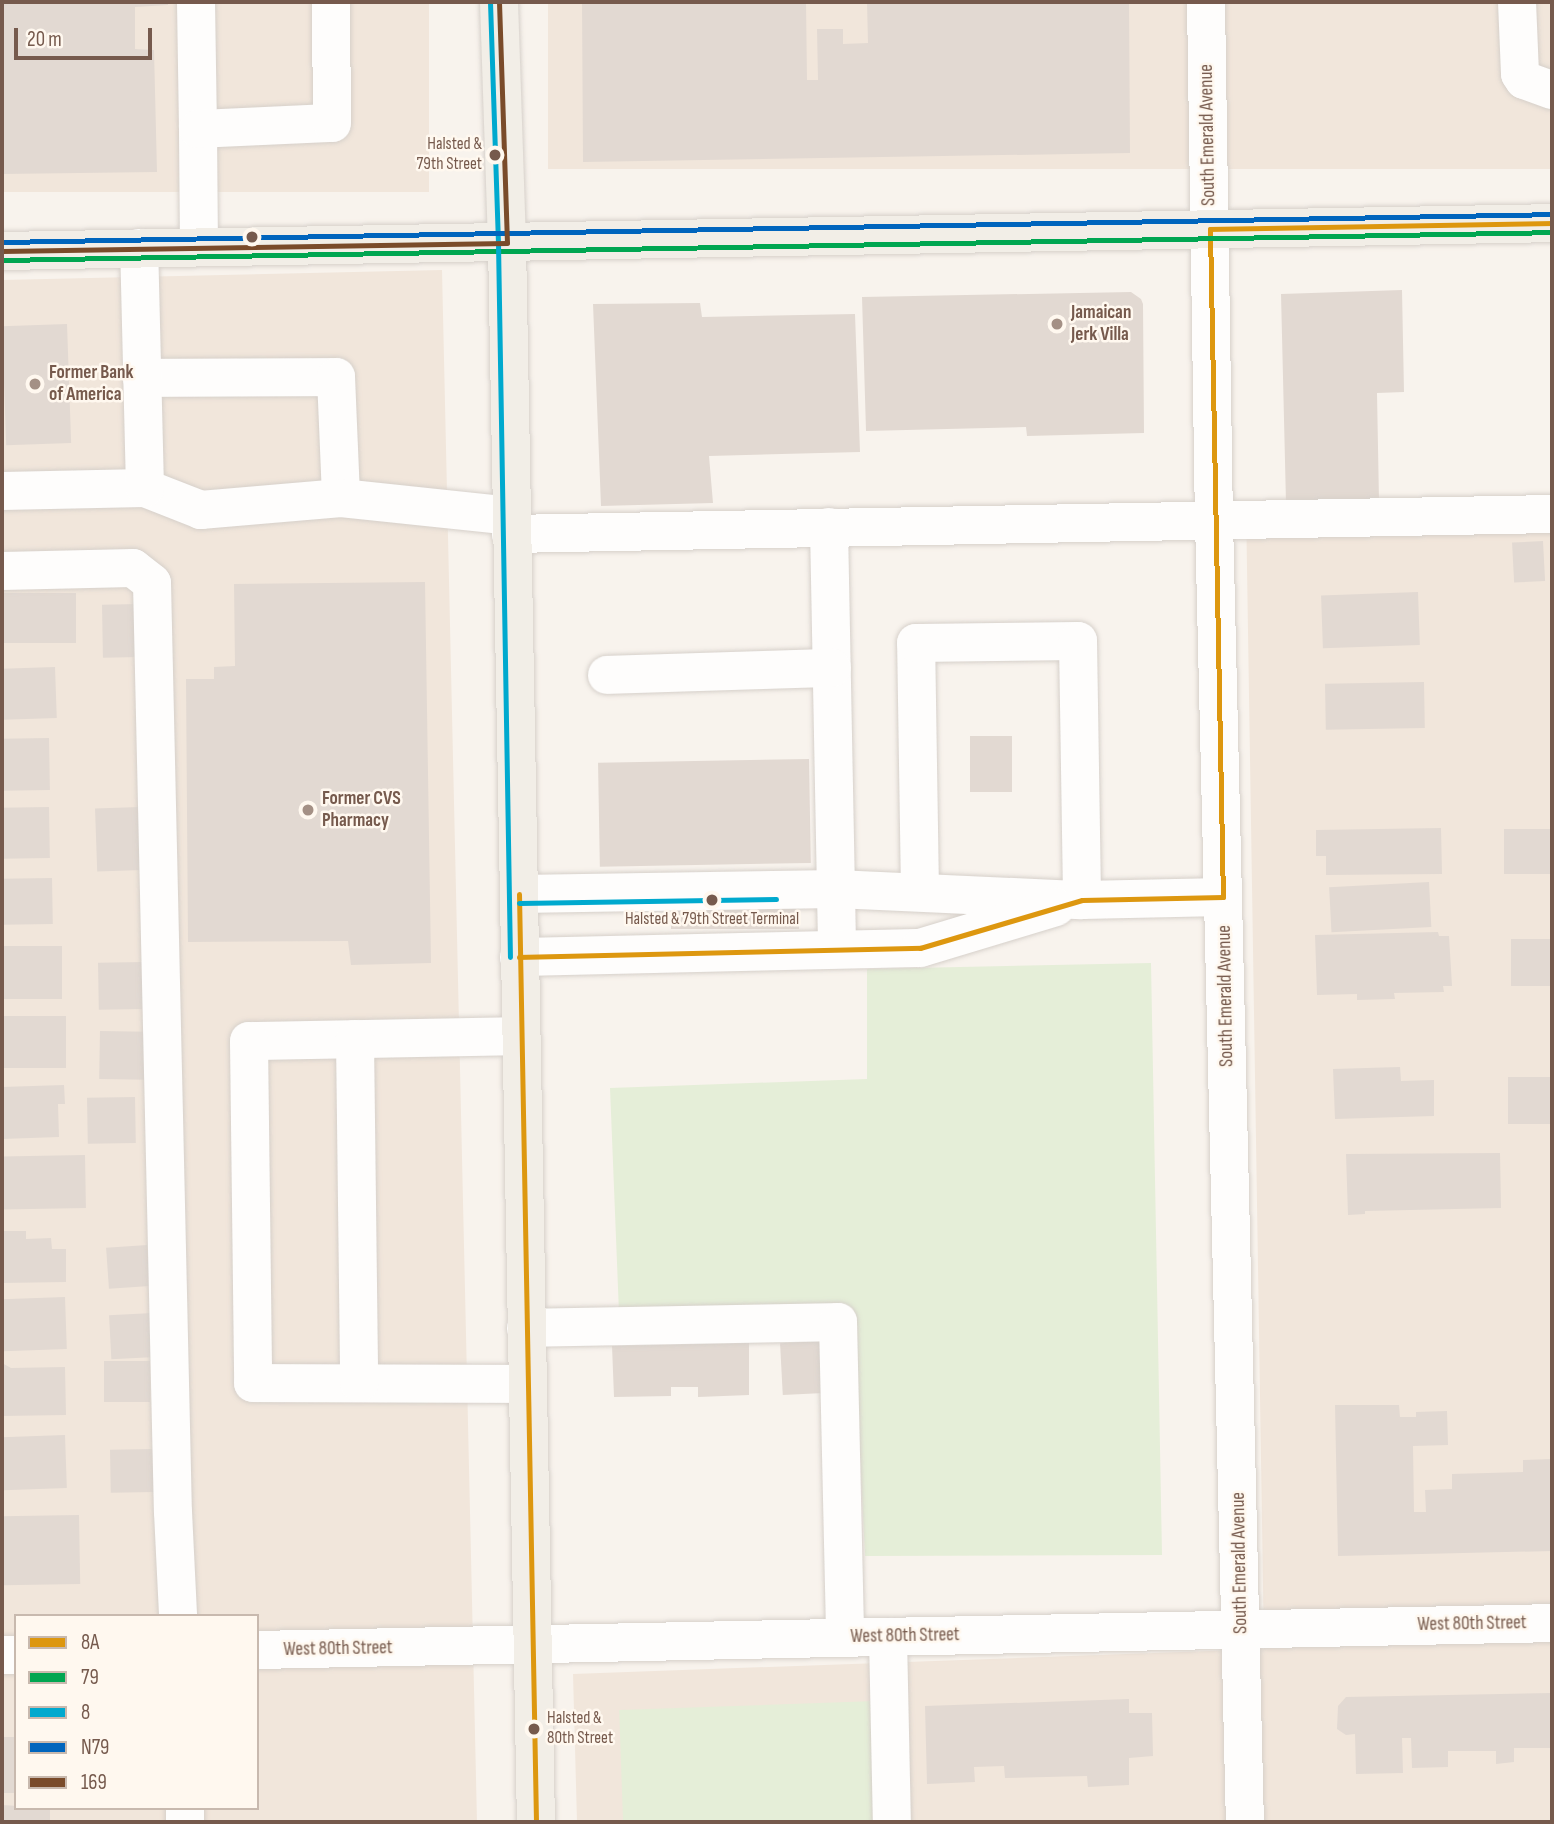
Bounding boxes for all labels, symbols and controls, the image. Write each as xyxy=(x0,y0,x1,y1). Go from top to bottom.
scale bar xyxy=(18,14,156,58)
text: 20 m xyxy=(27,27,62,52)
street label: South Emerald Avenue xyxy=(1195,64,1221,206)
place label: Halsted & 79th Street xyxy=(417,135,482,175)
marker: Halsted & 79th Street xyxy=(488,148,502,162)
unlabelled marker xyxy=(245,230,259,244)
place label: Jamaican Jerk Villa xyxy=(1071,302,1131,346)
marker: Jamaican Jerk Villa xyxy=(1049,316,1065,332)
place label: Former Bank of America xyxy=(49,362,134,406)
marker: Former Bank of America xyxy=(27,376,43,392)
place label: Former CVS Pharmacy xyxy=(322,788,401,832)
marker: Former CVS Pharmacy xyxy=(300,802,316,818)
marker: Halsted & 79th Street Terminal xyxy=(705,893,719,907)
place label: Halsted & 79th Street Terminal xyxy=(625,910,799,930)
street label: South Emerald Avenue xyxy=(1213,925,1239,1067)
street label: South Emerald Avenue xyxy=(1227,1492,1253,1634)
street label: West 80th Street xyxy=(1417,1612,1527,1636)
legend xyxy=(14,1614,259,1810)
street label: West 80th Street xyxy=(850,1624,960,1648)
text: 8A xyxy=(81,1630,99,1655)
street label: West 80th Street xyxy=(283,1637,393,1661)
text: 79 xyxy=(81,1665,99,1690)
text: 8 xyxy=(81,1700,90,1725)
place label: Halsted & 80th Street xyxy=(547,1709,613,1749)
marker: Halsted & 80th Street xyxy=(527,1722,541,1736)
text: N79 xyxy=(81,1735,109,1760)
text: 169 xyxy=(81,1770,107,1795)

